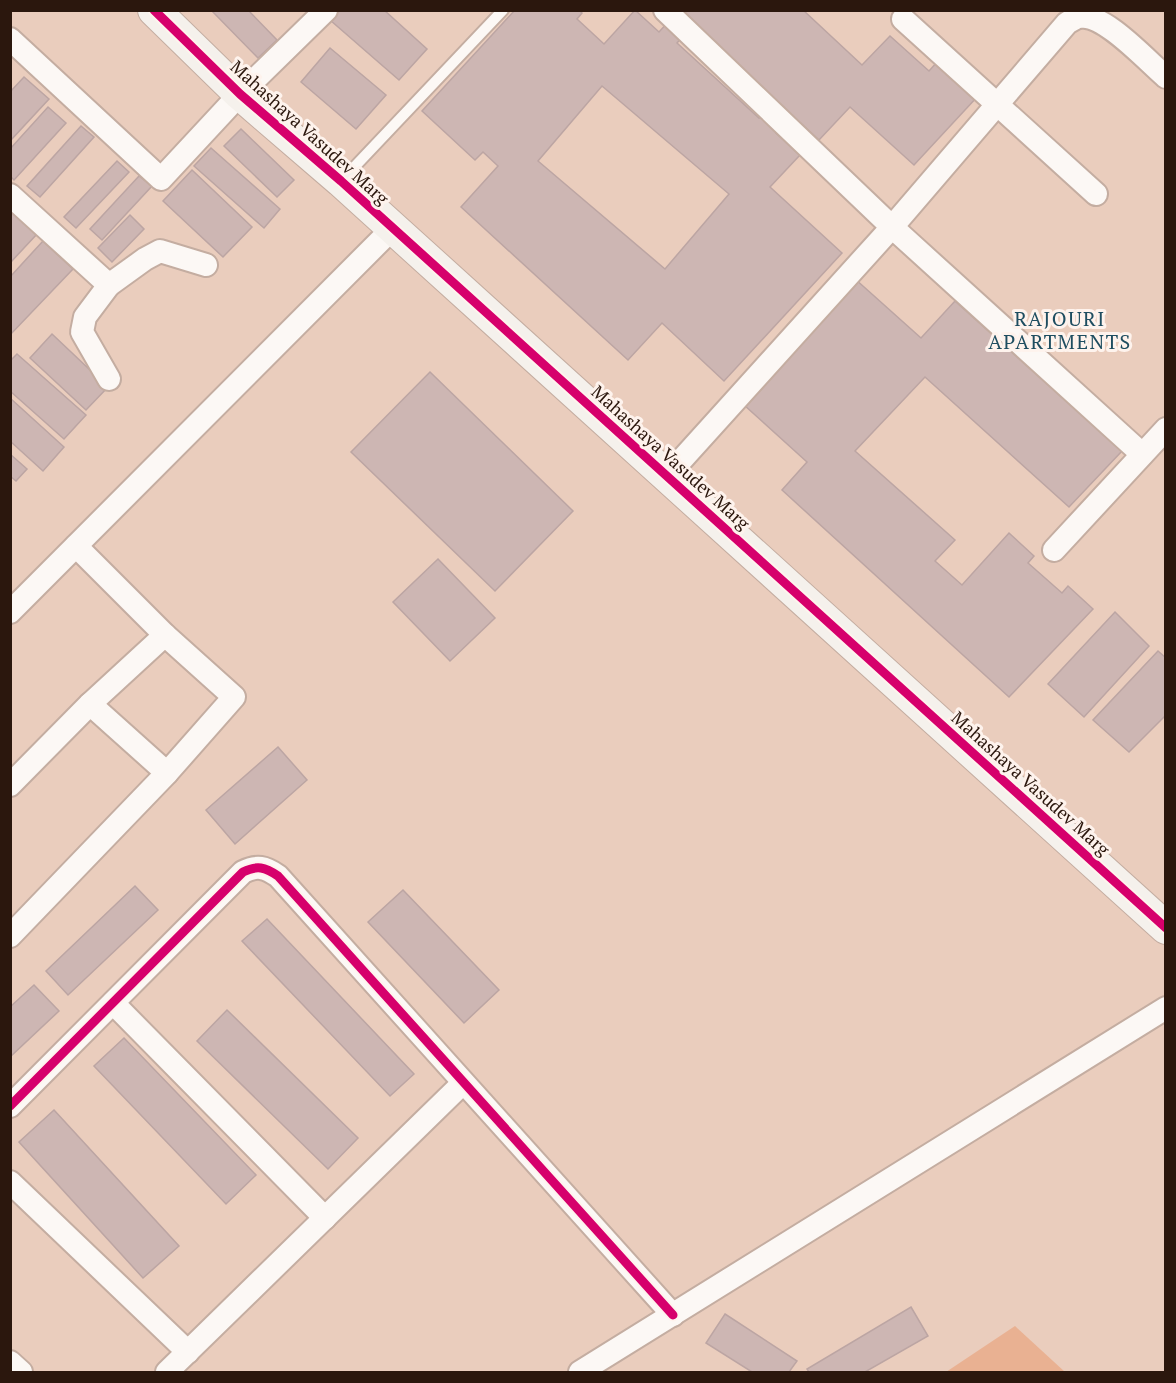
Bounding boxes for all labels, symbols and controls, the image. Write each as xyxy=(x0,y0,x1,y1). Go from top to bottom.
street label: Mahashaya Vasudev Marg xyxy=(226,54,395,210)
district label: RAJOURI APARTMENTS xyxy=(988,305,1132,355)
street label: Mahashaya Vasudev Marg xyxy=(587,379,756,535)
street label: Mahashaya Vasudev Marg xyxy=(947,705,1116,861)

